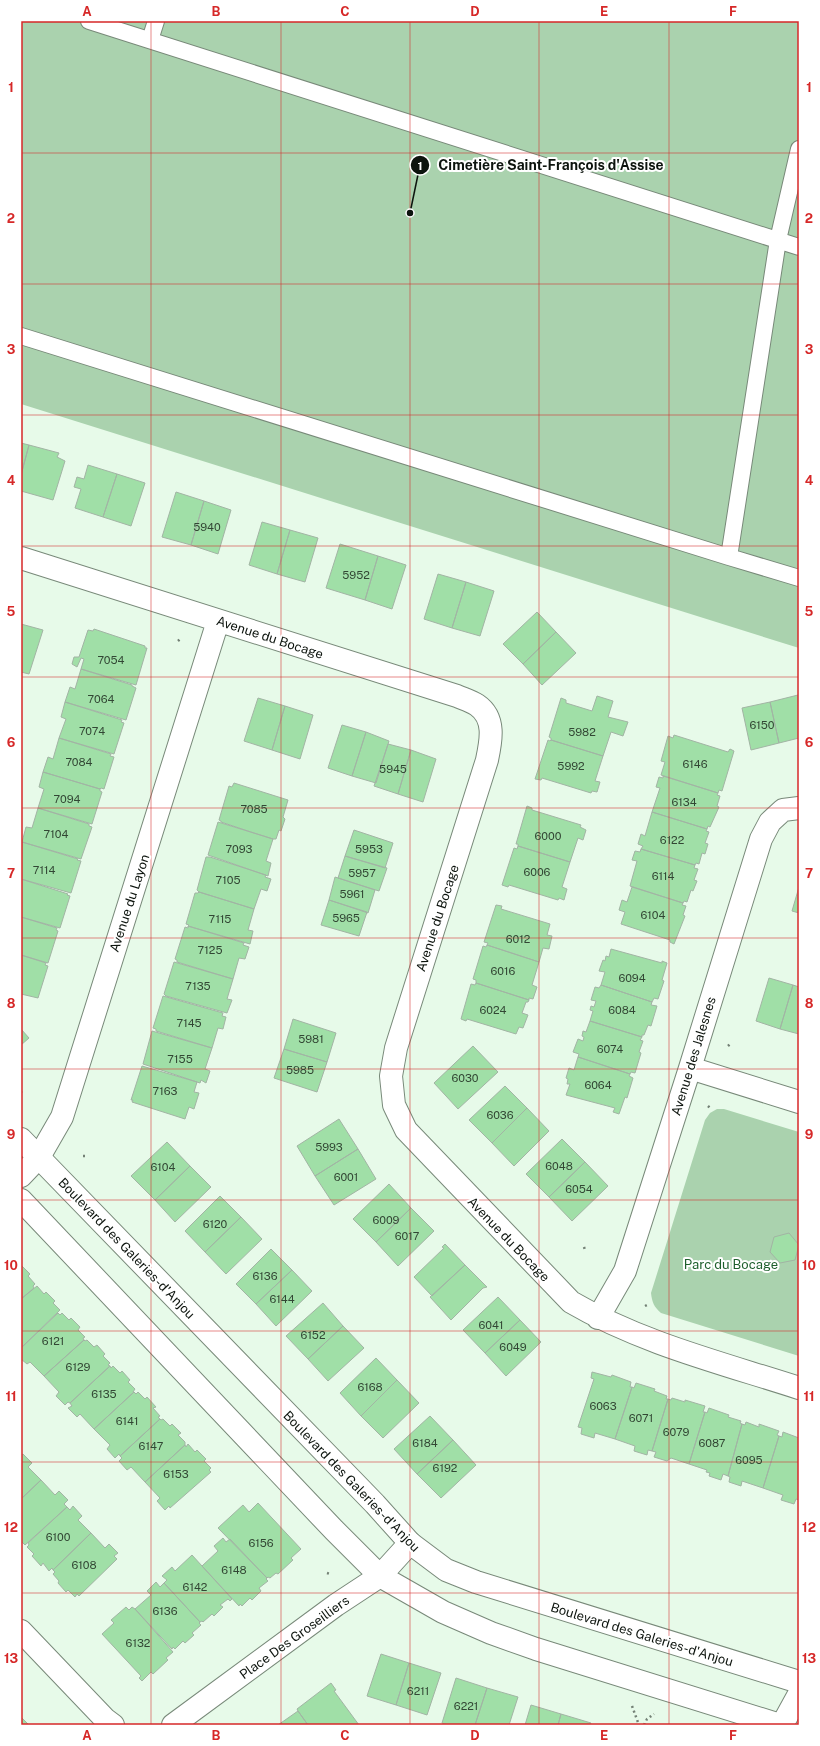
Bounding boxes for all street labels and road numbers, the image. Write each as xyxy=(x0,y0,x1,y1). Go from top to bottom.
street label: Avenue du Bocage xyxy=(214,613,325,662)
street label: Avenue du Layon xyxy=(107,852,152,954)
street label: Avenue du Bocage xyxy=(413,863,462,974)
street label: Avenue des Jalesnes xyxy=(668,995,719,1117)
street label: Boulevard des Galeries-d'Anjou xyxy=(55,1175,198,1322)
street label: Avenue du Bocage xyxy=(465,1194,553,1285)
street label: Boulevard des Galeries-d'Anjou xyxy=(280,1408,423,1555)
street label: Place Des Groseilliers xyxy=(237,1593,352,1682)
street label: Boulevard des Galeries-d'Anjou xyxy=(549,1600,735,1669)

